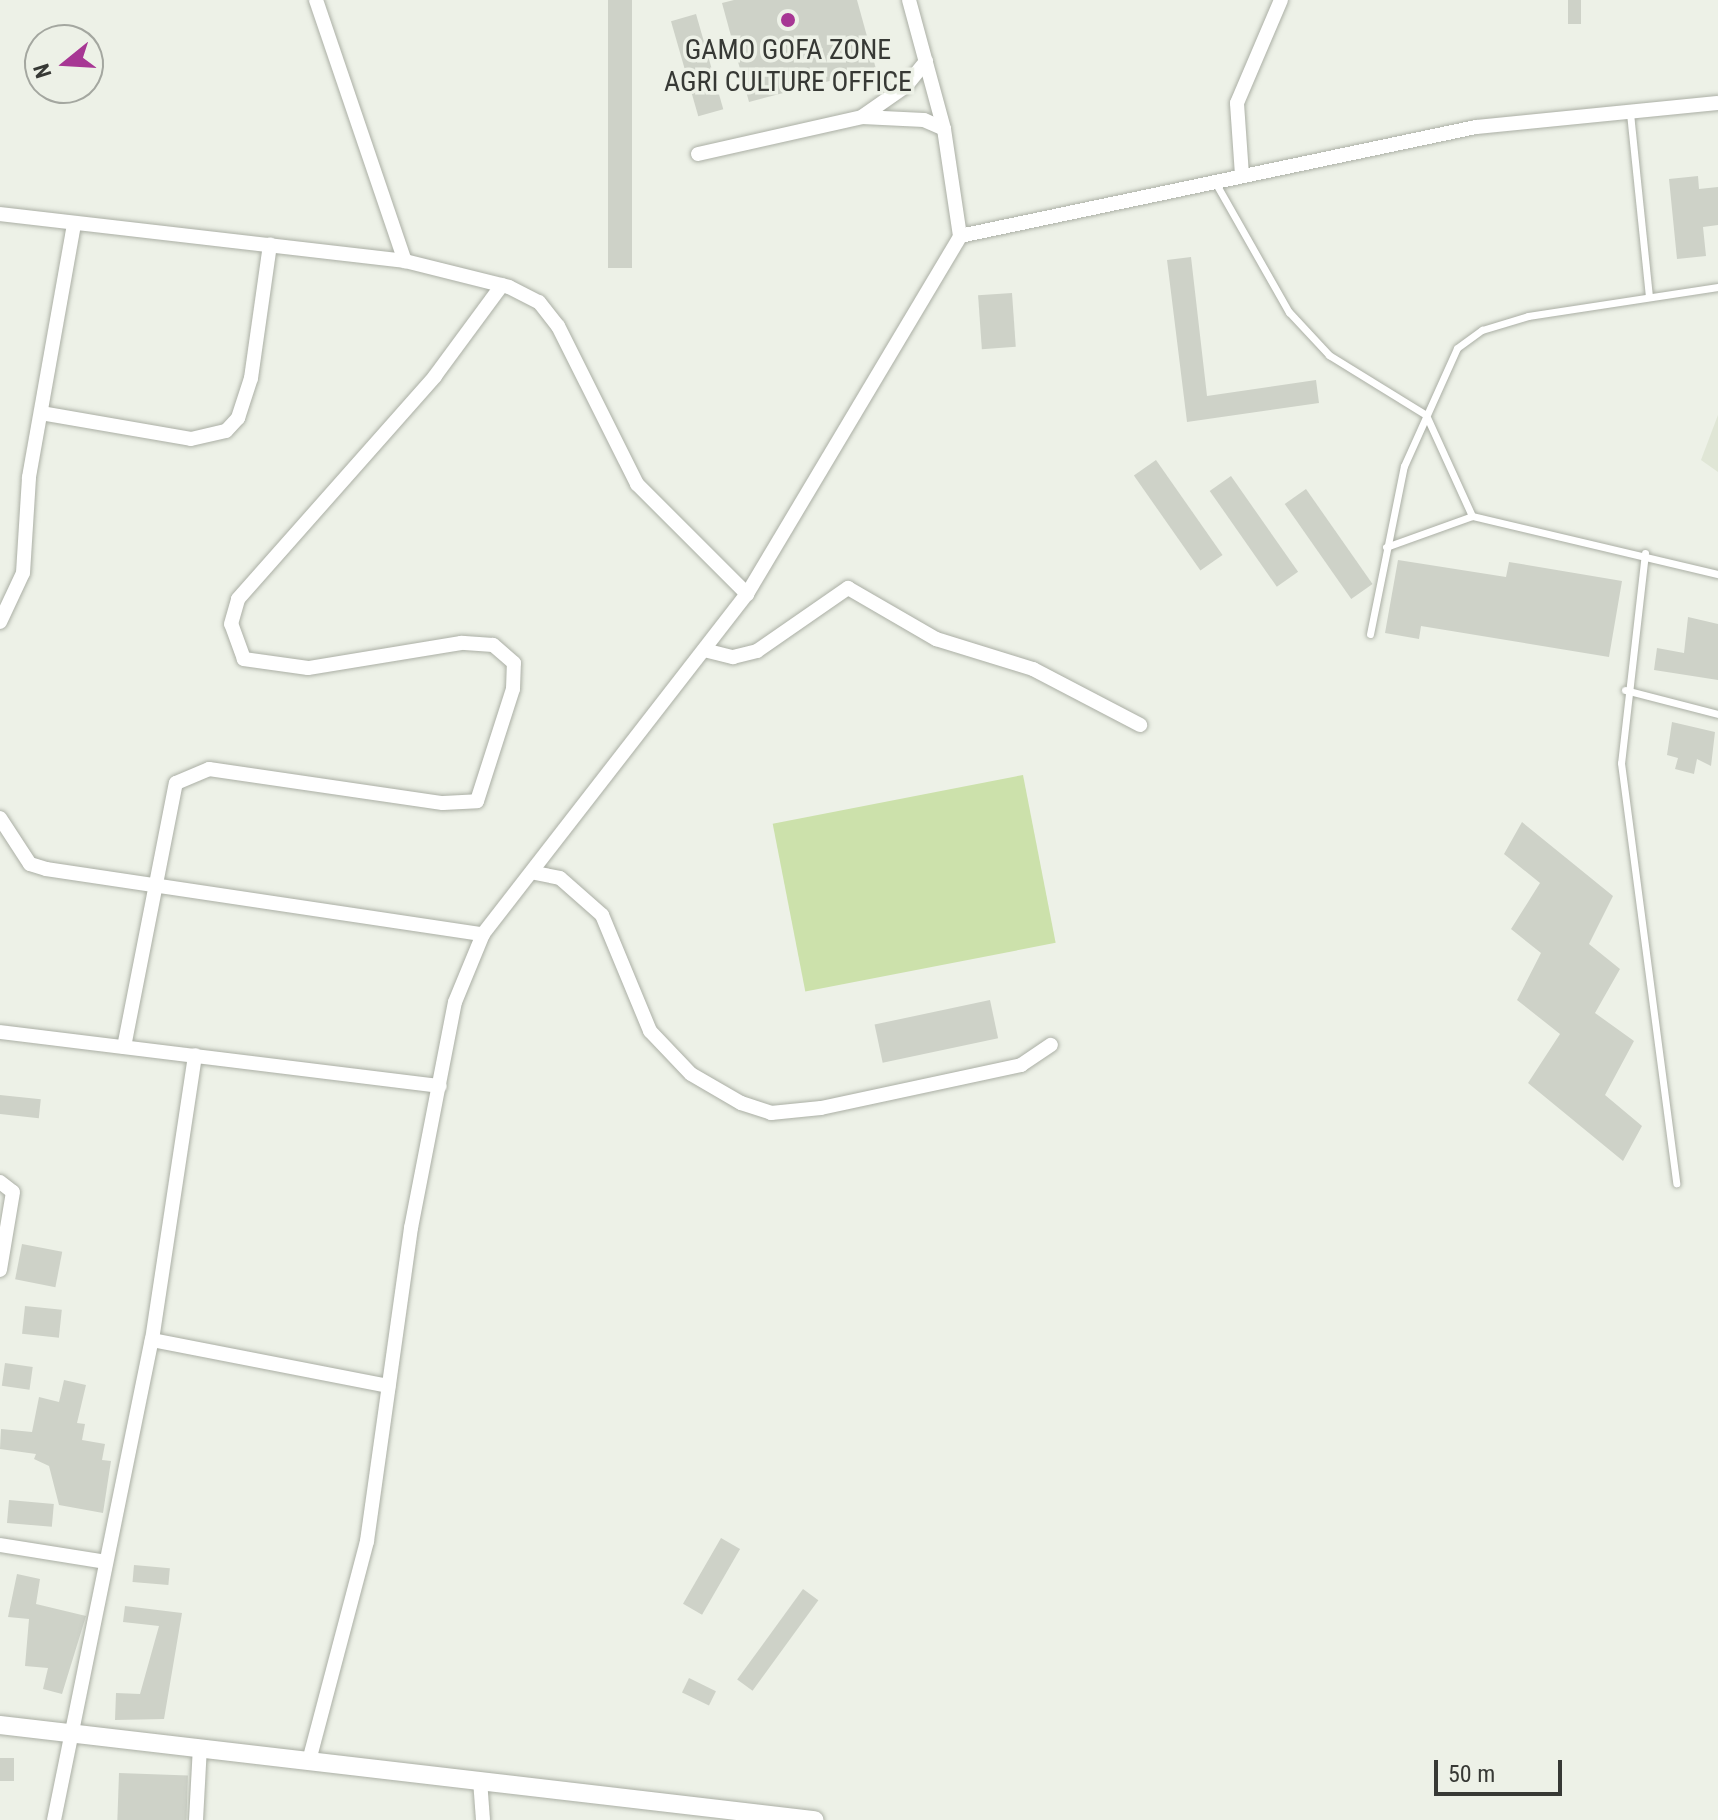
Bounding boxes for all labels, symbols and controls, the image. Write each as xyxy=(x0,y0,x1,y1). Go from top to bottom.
marker: GAMO GOFA ZONE AGRI CULTURE OFFICE xyxy=(779,11,797,29)
north arrow xyxy=(24,24,104,104)
place label: GAMO GOFA ZONE AGRI CULTURE OFFICE xyxy=(664,33,912,99)
text: N xyxy=(29,61,57,81)
scale bar xyxy=(1438,1744,1566,1794)
text: 50 m xyxy=(1448,1760,1495,1788)

